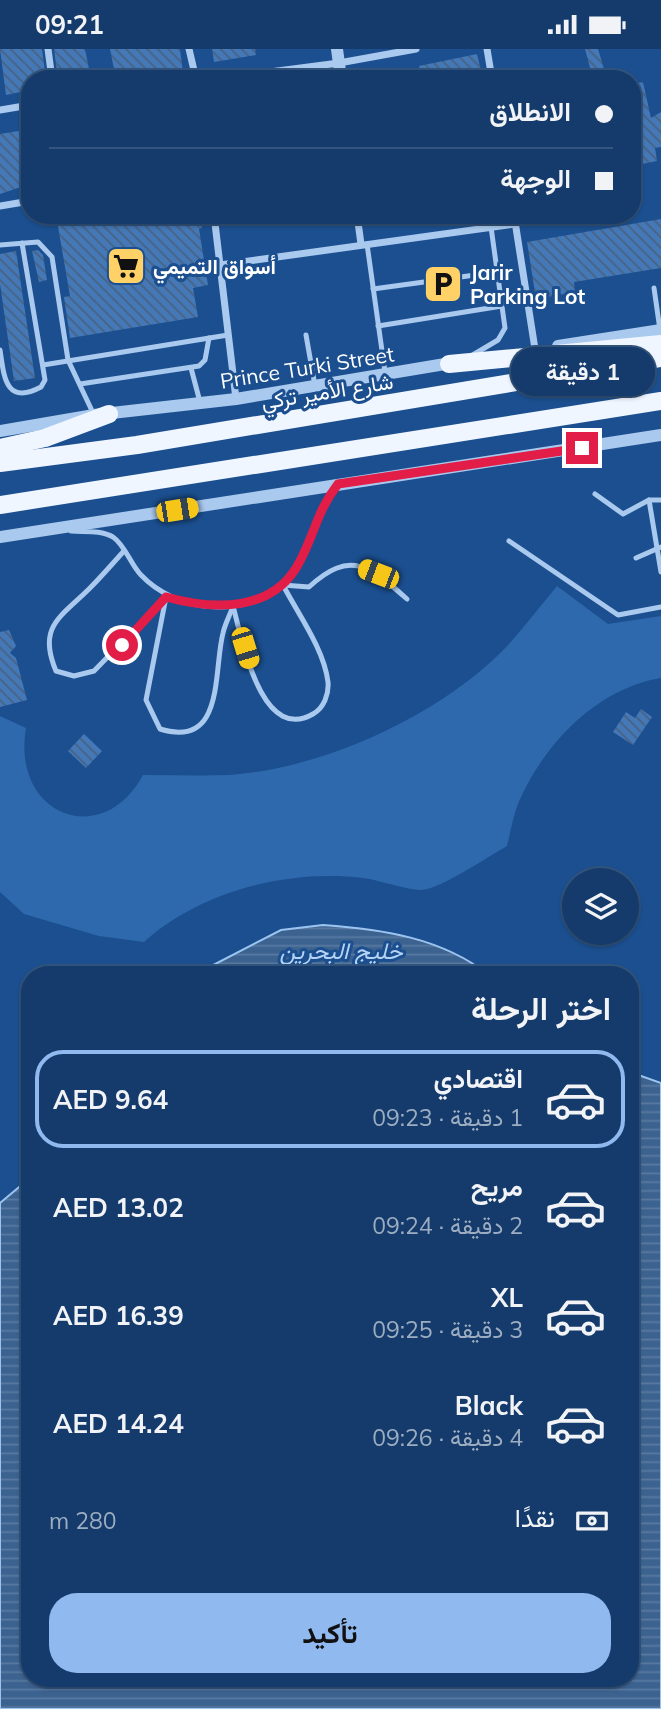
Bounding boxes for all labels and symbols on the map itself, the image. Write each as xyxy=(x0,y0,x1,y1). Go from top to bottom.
supermarket icon: أسواق التميمي xyxy=(105,245,147,287)
place label: أسواق التميمي xyxy=(153,253,276,284)
place label: Jarir Parking Lot xyxy=(470,259,585,309)
parking icon: Jarir Parking Lot xyxy=(422,263,464,305)
street label: Prince Turki Street xyxy=(218,340,396,394)
callout: 1 دقيقة xyxy=(510,347,654,395)
street label: شارع الأمير تركي xyxy=(259,368,396,419)
route end xyxy=(566,432,598,464)
car xyxy=(155,496,200,524)
car xyxy=(355,557,402,591)
car xyxy=(229,625,262,671)
route start xyxy=(106,629,138,661)
water label: خليج البحرين xyxy=(279,936,403,967)

